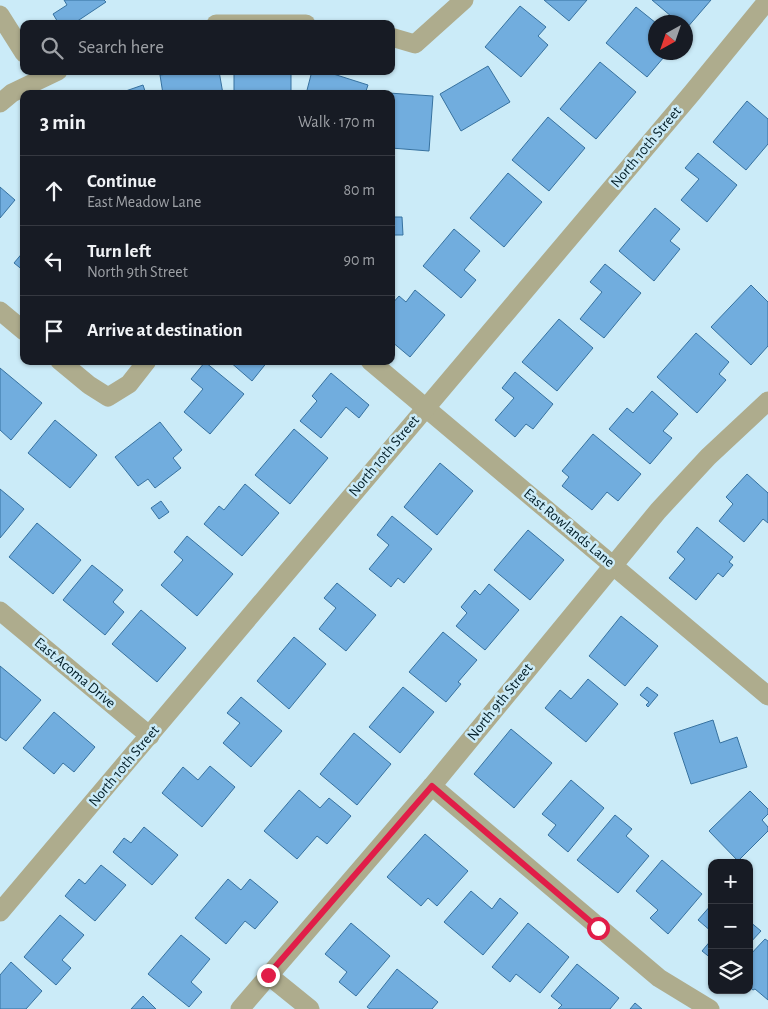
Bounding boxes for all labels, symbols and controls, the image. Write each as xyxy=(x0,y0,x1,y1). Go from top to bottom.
north arrow xyxy=(648,15,693,60)
search box xyxy=(20,20,395,75)
icon: search xyxy=(38,34,66,62)
text: Search here xyxy=(78,38,164,57)
street label: North 10th Street xyxy=(608,104,684,190)
text: 3 min xyxy=(40,112,86,133)
text: Walk · 170 m xyxy=(298,114,375,130)
text: Continue xyxy=(87,172,156,191)
icon: ahead xyxy=(40,177,68,205)
text: 80 m xyxy=(344,182,375,198)
text: East Meadow Lane xyxy=(87,194,201,210)
text: Turn left xyxy=(87,242,151,261)
icon: left xyxy=(40,247,68,275)
text: 90 m xyxy=(344,252,375,268)
text: North 9th Street xyxy=(87,264,188,280)
icon: arrive xyxy=(40,317,68,345)
text: Arrive at destination xyxy=(87,321,243,340)
street label: North 10th Street xyxy=(346,413,422,499)
street label: East Rowlands Lane xyxy=(521,486,617,570)
street label: East Acoma Drive xyxy=(32,635,118,711)
street label: North 9th Street xyxy=(464,660,536,743)
street label: North 10th Street xyxy=(86,723,162,809)
map controls xyxy=(708,859,753,994)
button: + xyxy=(708,859,753,904)
button: − xyxy=(708,904,753,949)
route start xyxy=(587,917,610,940)
button: layers xyxy=(708,949,753,994)
route end xyxy=(257,964,280,987)

